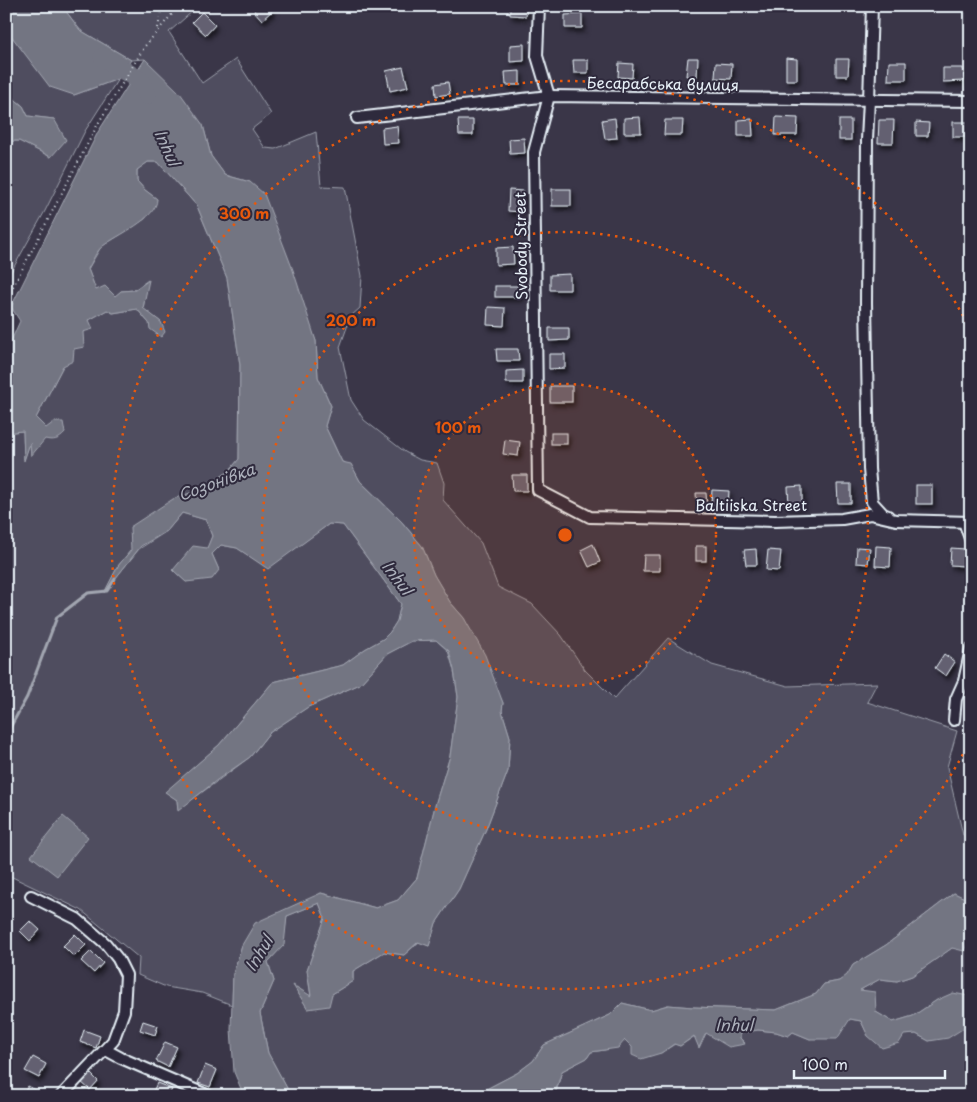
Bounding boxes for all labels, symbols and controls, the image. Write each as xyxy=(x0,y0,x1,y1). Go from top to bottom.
street label: Бесарабська вулиця xyxy=(587,70,739,96)
water label: Inhul xyxy=(149,125,188,171)
street label: Svobody Street xyxy=(508,192,532,300)
text: 300 m xyxy=(219,201,269,224)
text: 200 m xyxy=(326,308,376,331)
text: 100 m xyxy=(435,415,481,438)
water label: Созонівка xyxy=(174,456,259,506)
street label: Baltiiska Street xyxy=(695,493,807,516)
centre of rings xyxy=(556,526,574,544)
water label: Inhul xyxy=(377,555,420,601)
water label: Inhul xyxy=(238,928,279,975)
water label: Inhul xyxy=(715,1012,755,1036)
scale bar xyxy=(794,1047,946,1079)
text: 100 m xyxy=(802,1052,848,1075)

